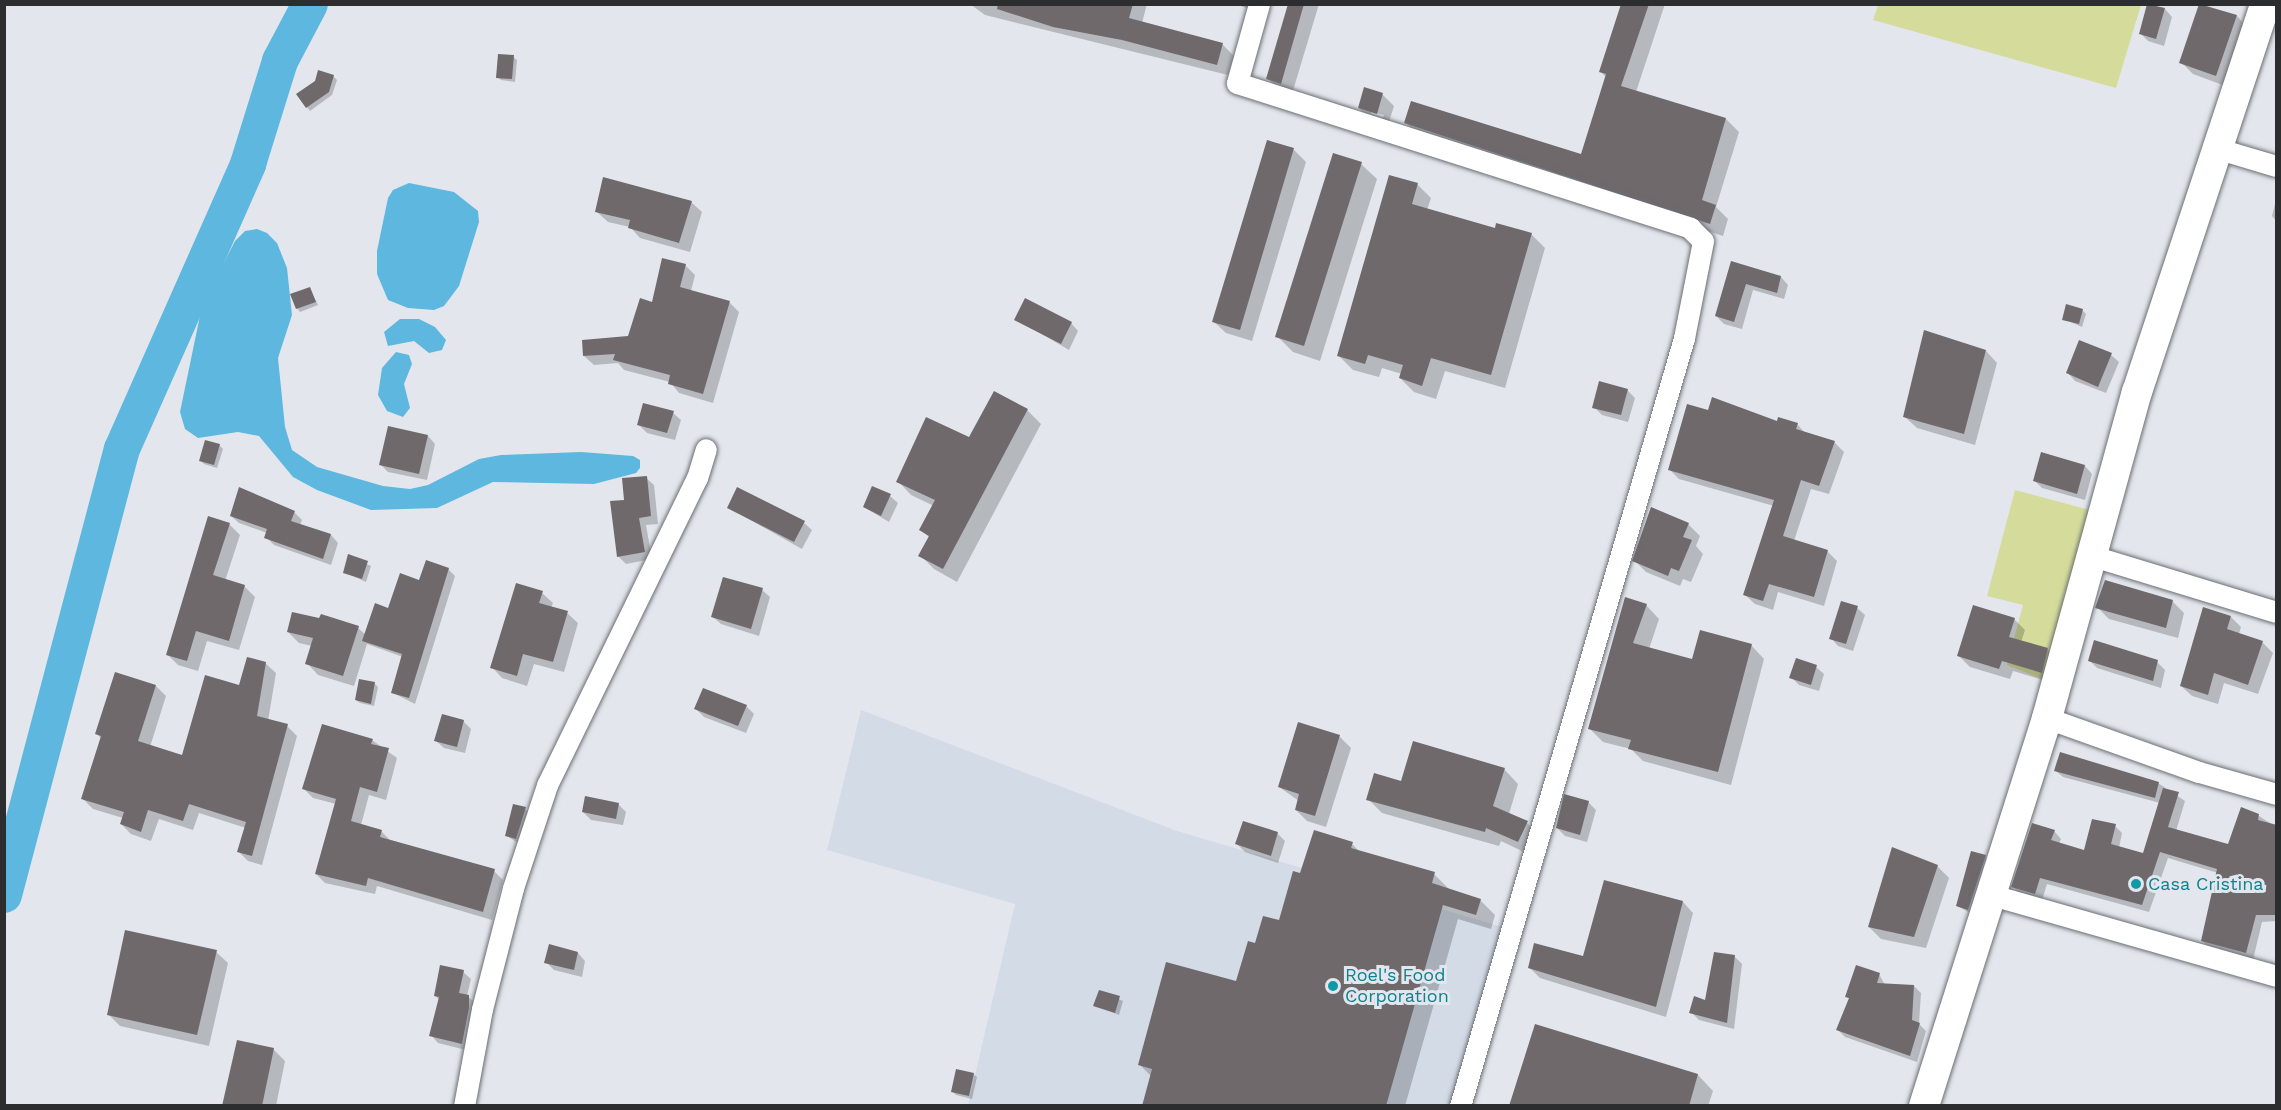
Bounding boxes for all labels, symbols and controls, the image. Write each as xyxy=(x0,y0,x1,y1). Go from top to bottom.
place label: Casa Cristina xyxy=(2148,873,2264,895)
marker: Casa Cristina xyxy=(2129,877,2143,891)
place label: Roel's Food Corporation xyxy=(1345,965,1449,1008)
marker: Roel's Food Corporation xyxy=(1326,979,1340,993)

